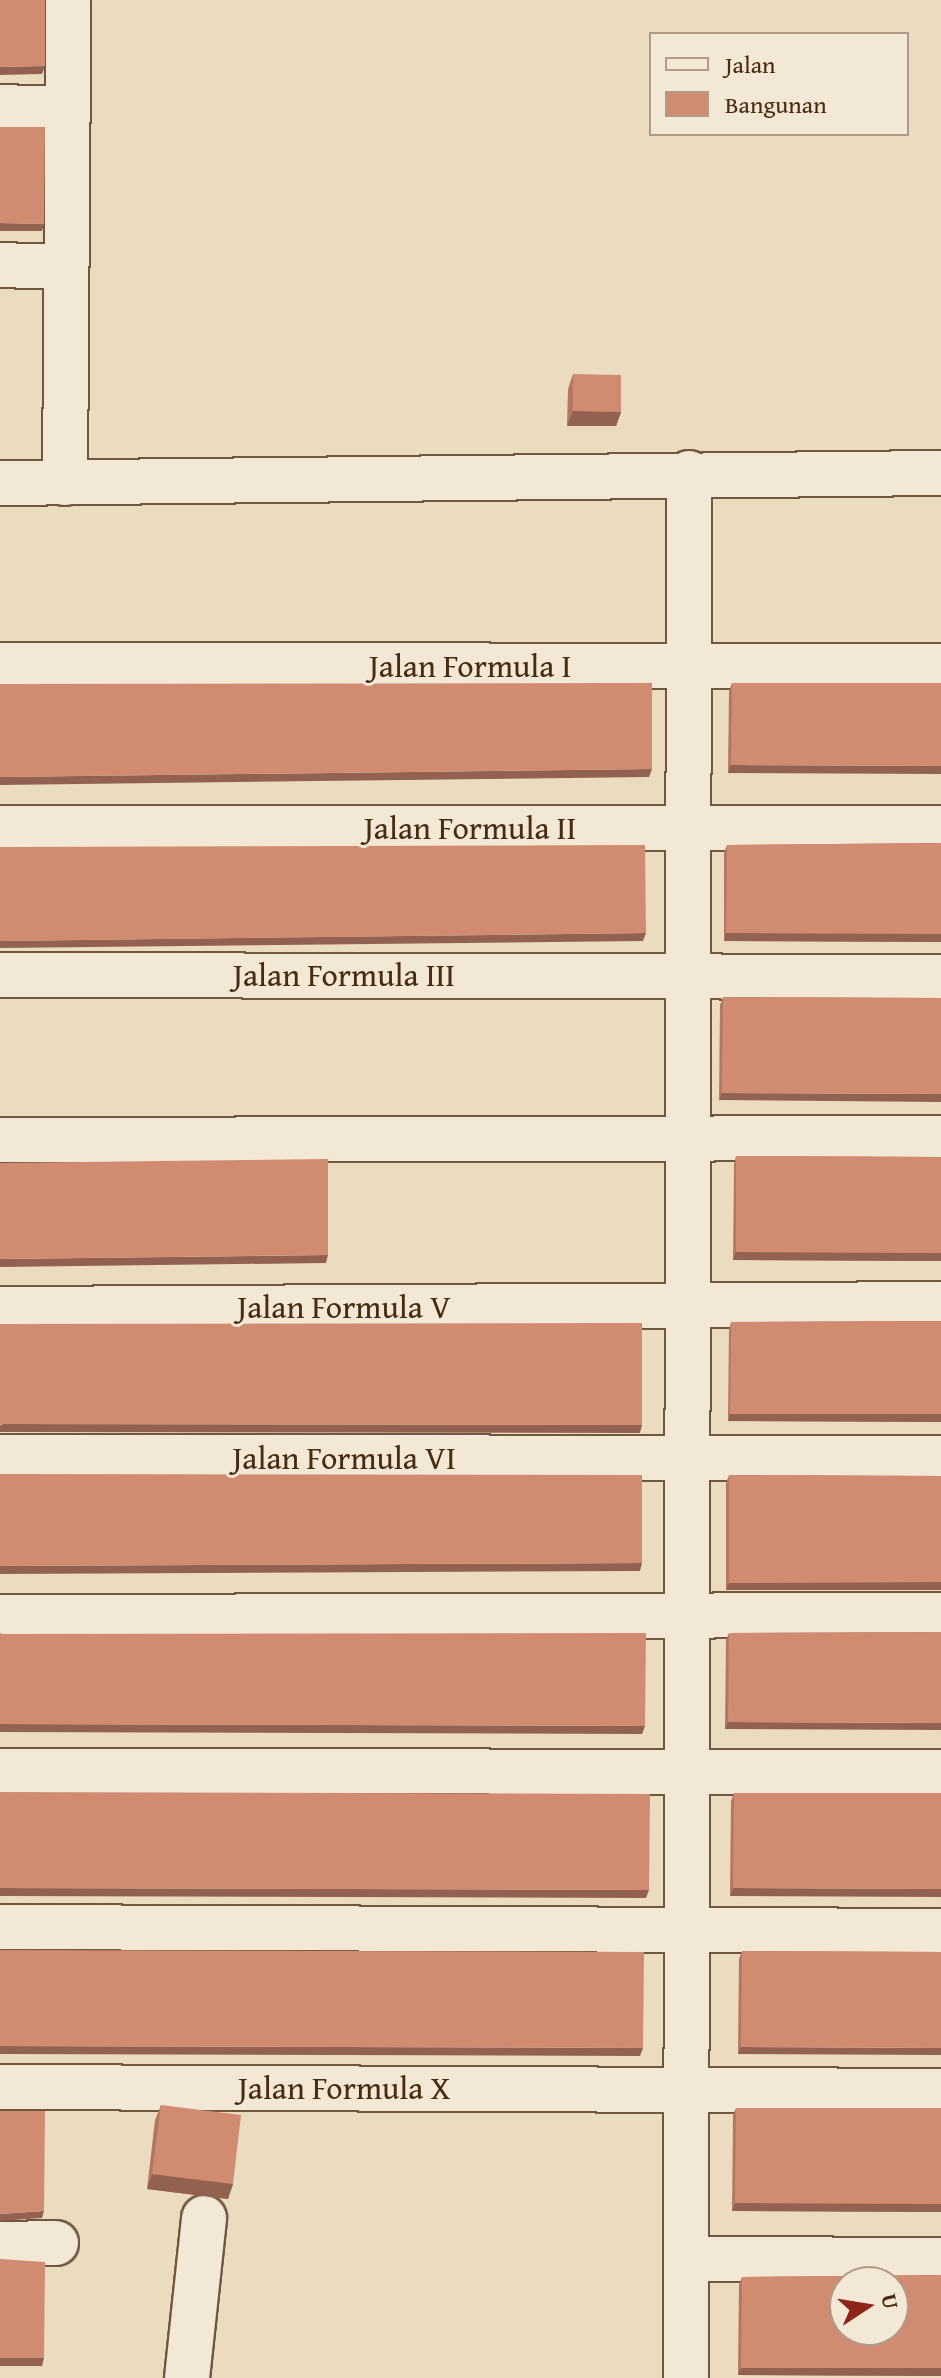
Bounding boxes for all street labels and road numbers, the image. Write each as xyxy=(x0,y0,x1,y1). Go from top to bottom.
street label: Jalan Formula I xyxy=(369,647,571,685)
street label: Jalan Formula II xyxy=(364,809,576,847)
street label: Jalan Formula III xyxy=(233,956,455,994)
street label: Jalan Formula V xyxy=(237,1288,451,1326)
street label: Jalan Formula VI xyxy=(232,1439,456,1477)
street label: Jalan Formula X xyxy=(238,2069,450,2107)

